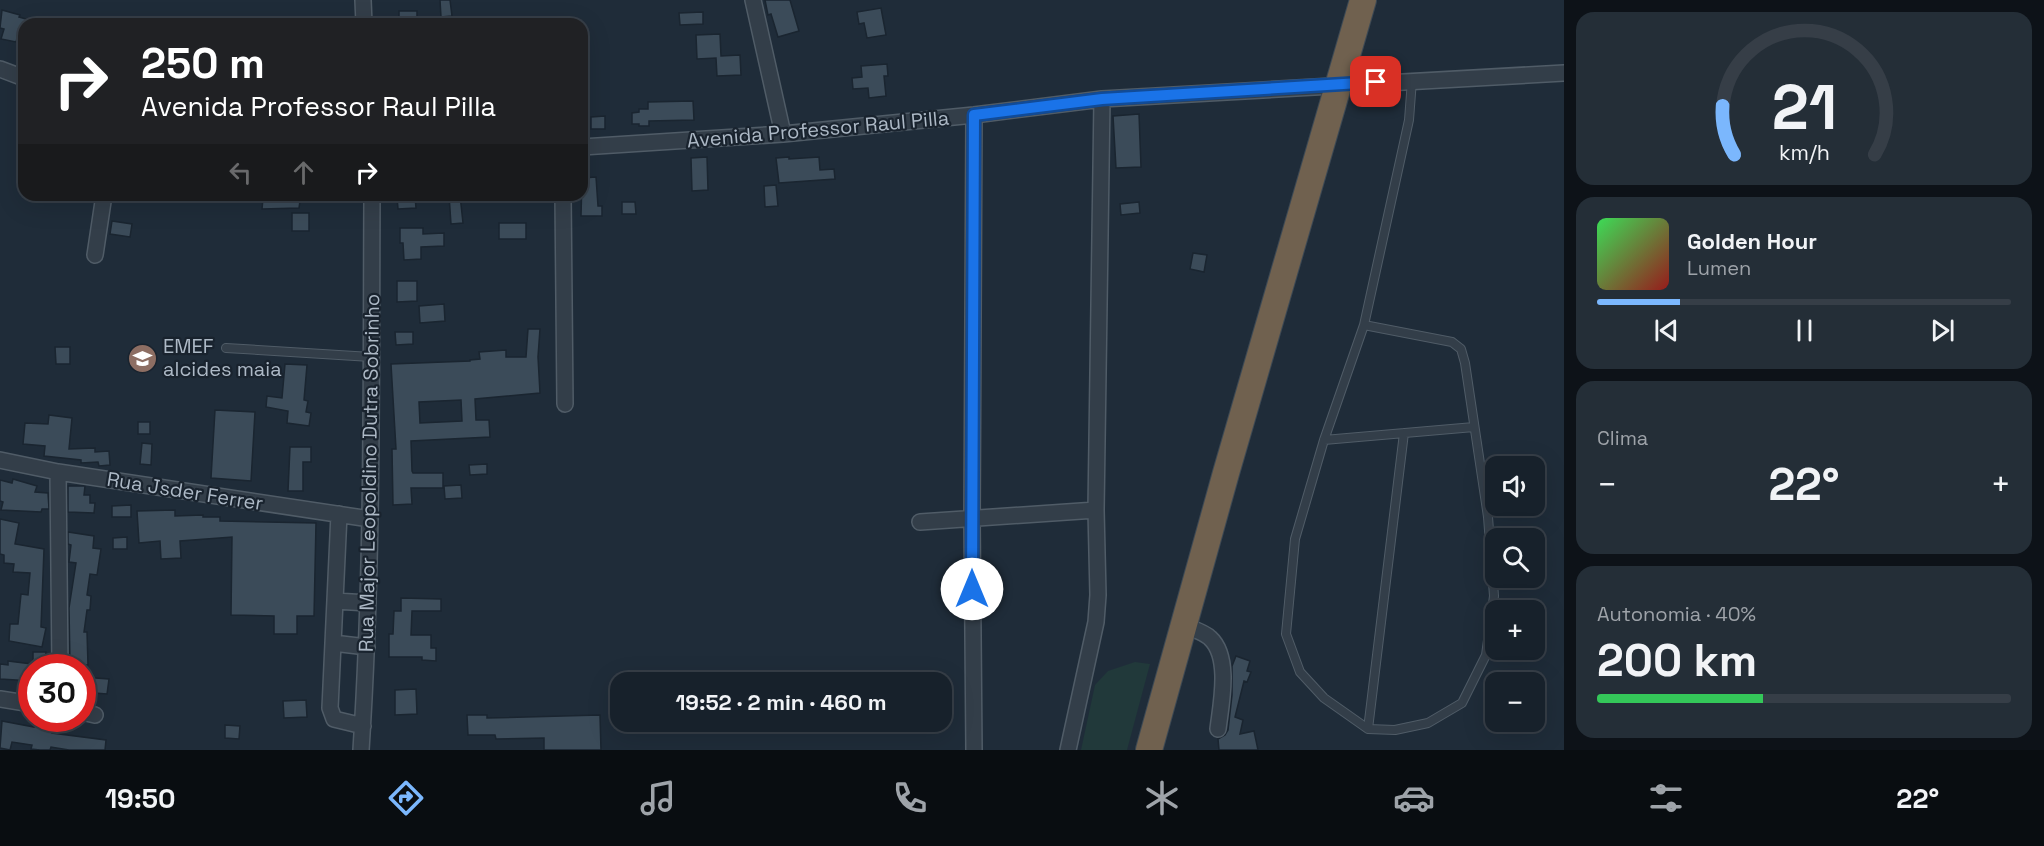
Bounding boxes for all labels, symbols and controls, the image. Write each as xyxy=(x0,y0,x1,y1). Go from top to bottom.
text: 250 m xyxy=(141,37,265,90)
icon: right xyxy=(42,42,120,120)
pin xyxy=(1350,56,1401,107)
icon: arrive xyxy=(1359,65,1392,98)
text: 21 xyxy=(1771,68,1837,147)
text: Avenida Professor Raul Pilla xyxy=(141,89,496,124)
street label: Avenida Professor Raul Pilla xyxy=(686,105,950,153)
text: km/h xyxy=(1778,140,1830,167)
icon: left xyxy=(224,156,257,189)
icon: ahead xyxy=(287,156,320,189)
icon: right xyxy=(350,156,383,189)
text: Golden Hour xyxy=(1687,227,1817,255)
text: Lumen xyxy=(1687,255,1751,281)
street label: Rua Major Leopoldino Dutra Sobrinho xyxy=(353,294,385,652)
icon: previous xyxy=(1650,314,1683,347)
icon: pause xyxy=(1788,314,1821,347)
icon: next xyxy=(1926,314,1959,347)
place label: EMEF alcides maia xyxy=(163,333,282,382)
school or university icon: EMEF alcides maia xyxy=(126,342,158,374)
text: Clima xyxy=(1597,425,1648,451)
map controls xyxy=(1485,456,1545,732)
button: sound xyxy=(1485,456,1545,516)
text: 22° xyxy=(1768,456,1840,513)
text: − xyxy=(1597,464,1617,506)
text: + xyxy=(1991,464,2011,506)
street label: Rua Jsder Ferrer xyxy=(105,466,265,516)
button: search xyxy=(1485,528,1545,588)
position arrow xyxy=(940,557,1004,621)
button: + xyxy=(1485,600,1545,660)
text: Autonomia · 40% xyxy=(1597,601,1756,627)
text: 200 km xyxy=(1597,632,1757,689)
speed limit sign: 30 xyxy=(18,654,96,732)
button: − xyxy=(1485,672,1545,732)
text: 19:52 · 2 min · 460 m xyxy=(675,688,887,716)
icon: directions xyxy=(385,777,427,819)
icon: music xyxy=(637,777,679,819)
icon: phone xyxy=(889,777,931,819)
icon: climate xyxy=(1141,777,1183,819)
icon: car xyxy=(1393,777,1435,819)
icon: filters xyxy=(1645,777,1687,819)
text: 19:50 xyxy=(105,781,176,816)
text: 22° xyxy=(1896,781,1939,816)

